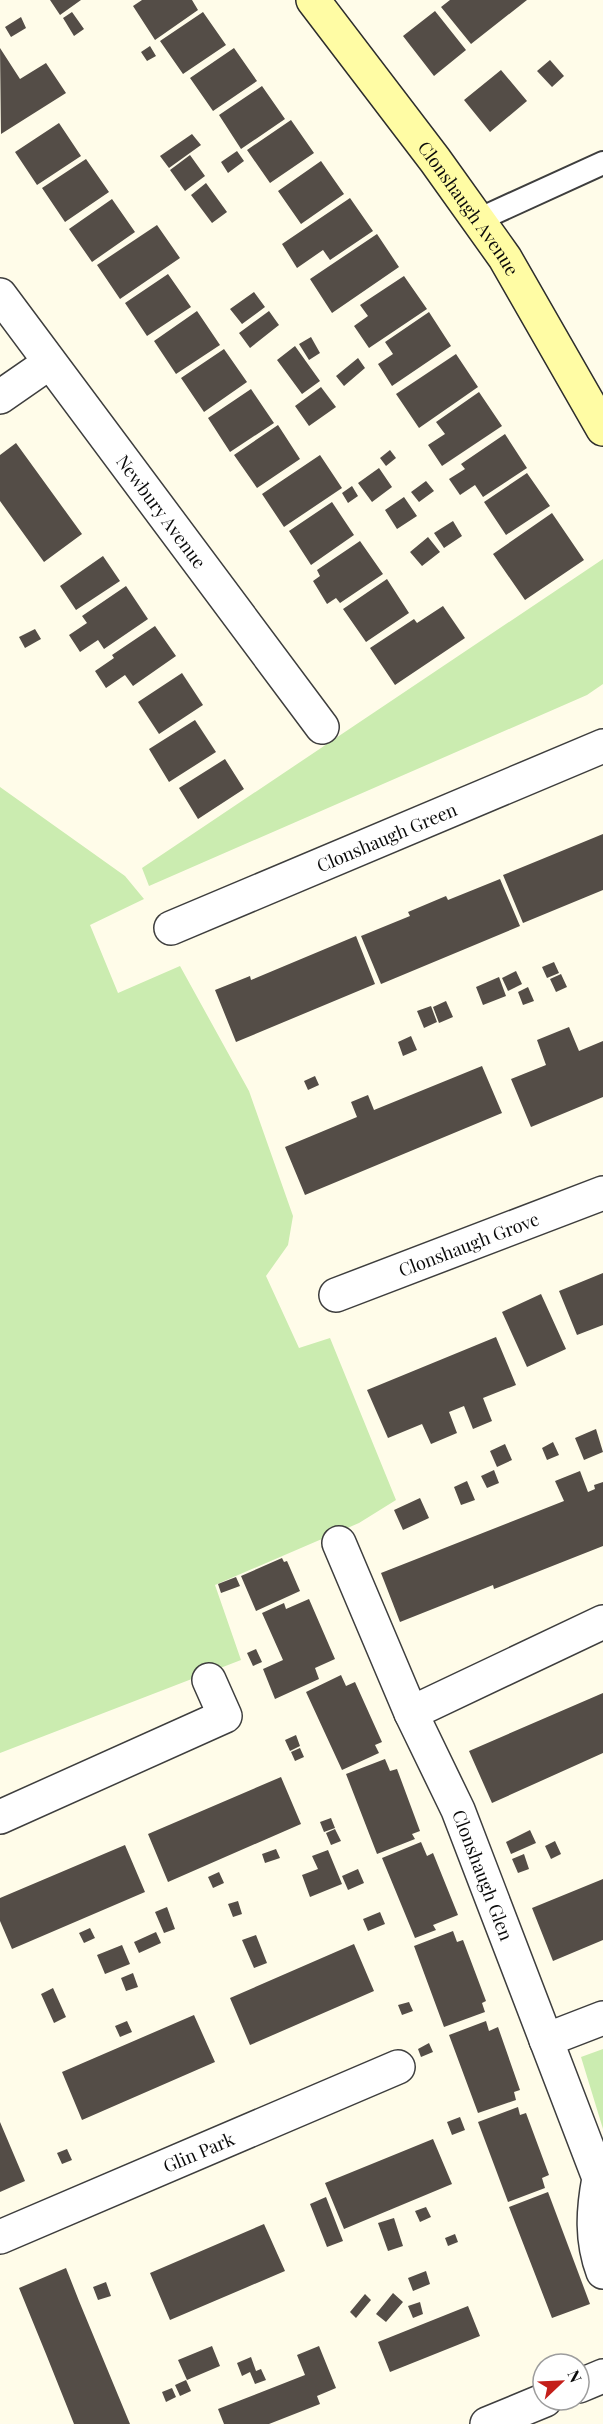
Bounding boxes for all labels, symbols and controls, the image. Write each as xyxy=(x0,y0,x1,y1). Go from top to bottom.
street label: Clonshaugh Avenue xyxy=(413,136,524,280)
street label: Newbury Avenue xyxy=(111,450,212,573)
street label: Clonshaugh Green xyxy=(313,797,461,877)
street label: Clonshaugh Grove xyxy=(395,1207,542,1282)
street label: Clonshaugh Glen xyxy=(447,1806,519,1944)
street label: Glin Park xyxy=(159,2126,238,2178)
north arrow xyxy=(531,2352,591,2412)
text: N xyxy=(563,2367,587,2386)

